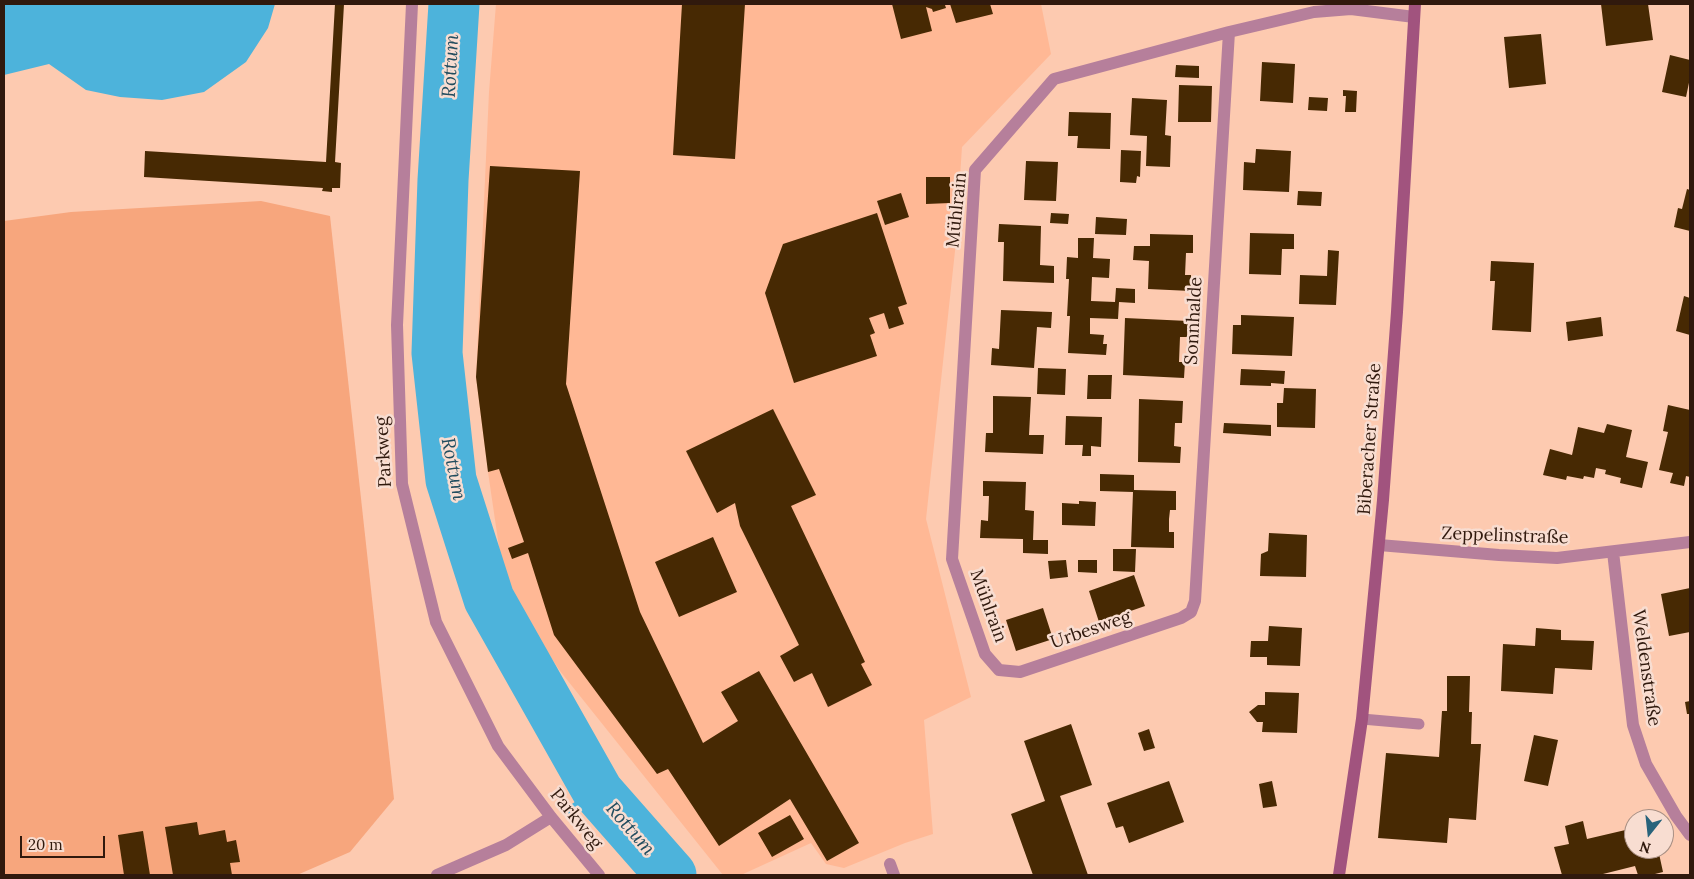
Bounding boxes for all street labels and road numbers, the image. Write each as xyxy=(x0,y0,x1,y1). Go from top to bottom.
street label: Mühlrain xyxy=(942,171,972,249)
street label: Sonnhalde xyxy=(1181,276,1207,366)
street label: Biberacher Straße xyxy=(1354,362,1386,516)
street label: Parkweg xyxy=(371,416,397,488)
street label: Zeppelinstraße xyxy=(1441,523,1569,549)
street label: Mühlrain xyxy=(965,567,1011,645)
street label: Urbesweg xyxy=(1048,606,1134,654)
street label: Weldenstraße xyxy=(1627,608,1665,728)
street label: Parkweg xyxy=(545,784,607,854)

